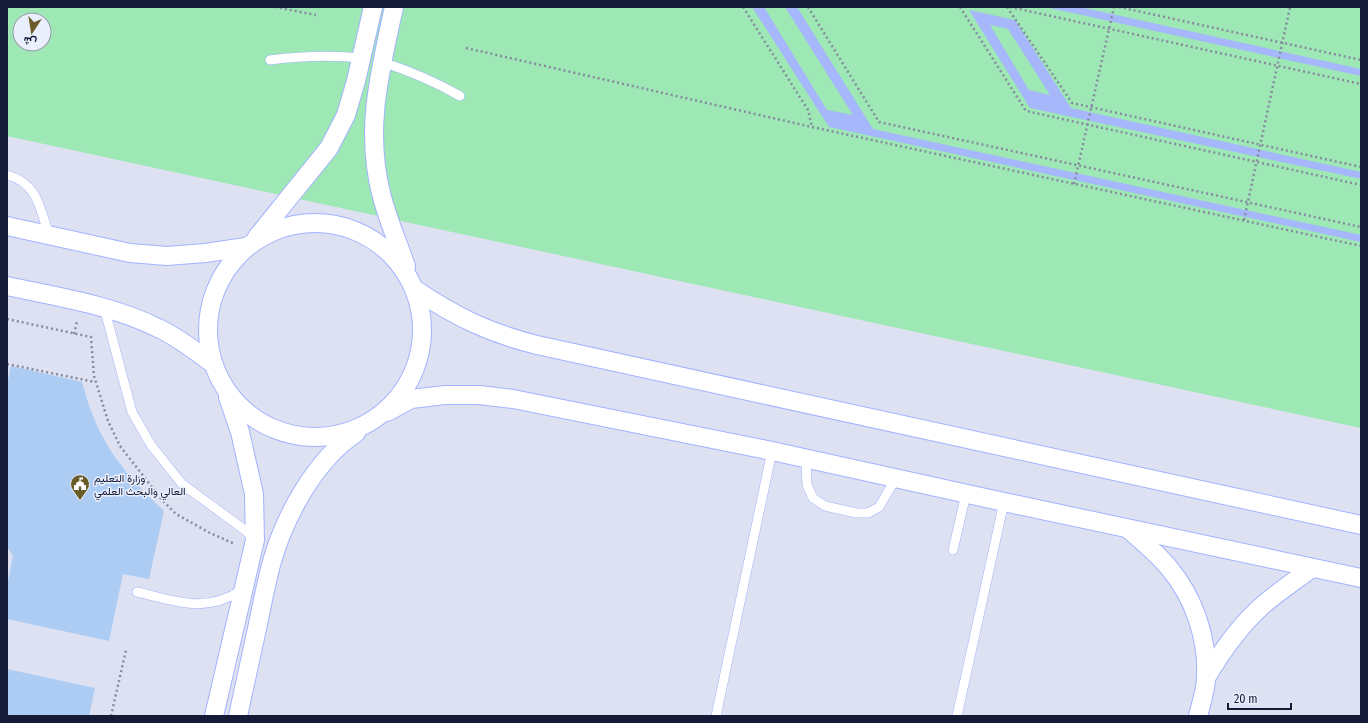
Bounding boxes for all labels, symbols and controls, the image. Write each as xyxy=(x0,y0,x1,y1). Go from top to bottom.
north arrow xyxy=(12,12,52,52)
text: ش xyxy=(22,34,38,49)
place label: وزارة التعليم العالي والبحث العلمي xyxy=(94,472,186,501)
public building icon: وزارة التعليم العالي والبحث العلمي xyxy=(69,473,91,501)
scale bar xyxy=(1228,685,1291,711)
text: 20 m xyxy=(1234,692,1258,706)

